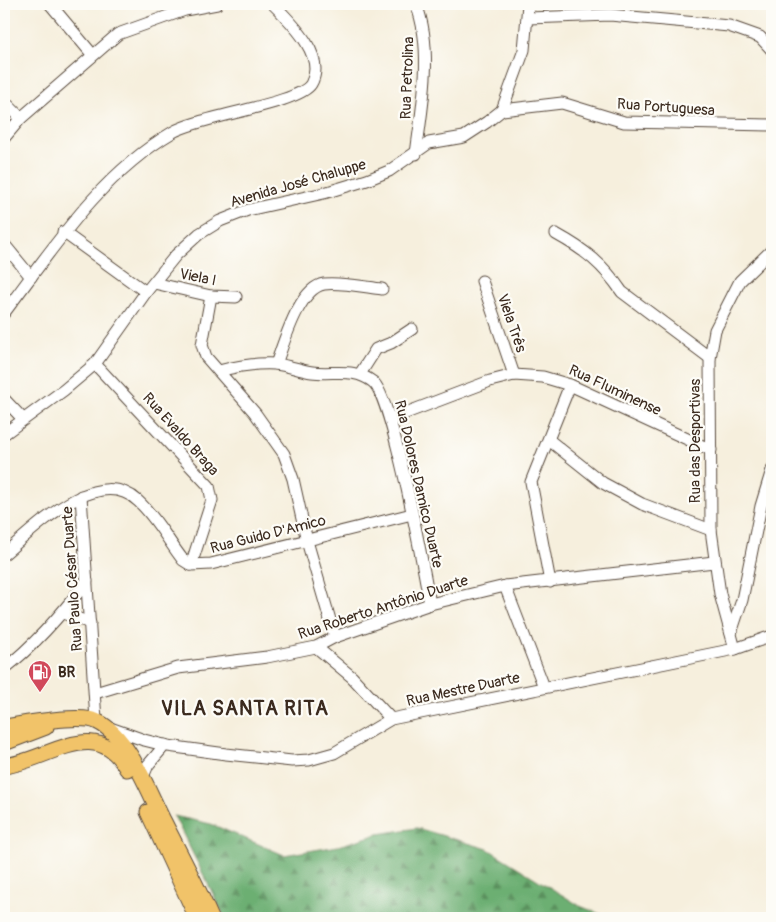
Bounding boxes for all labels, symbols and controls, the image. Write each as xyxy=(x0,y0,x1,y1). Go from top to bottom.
street label: Rua Petrolina xyxy=(397,36,418,120)
street label: Rua Portuguesa xyxy=(616,95,715,120)
street label: Avenida José Chaluppe xyxy=(228,155,369,212)
street label: Viela I xyxy=(178,265,218,290)
street label: Viela Três xyxy=(493,291,530,355)
street label: Rua Fluminense xyxy=(566,361,665,420)
street label: Rua das Desportivas xyxy=(686,379,705,503)
street label: Rua Evaldo Braga xyxy=(138,389,223,480)
street label: Rua Dolores Damico Duarte xyxy=(390,398,447,570)
street label: Rua Paulo César Duarte xyxy=(58,505,87,652)
street label: Rua Guido D'Amico xyxy=(208,511,328,558)
street label: Rua Roberto Antônio Duarte xyxy=(296,571,471,644)
fuel station icon: BR xyxy=(27,659,53,693)
place label: BR xyxy=(58,663,75,682)
street label: Rua Mestre Duarte xyxy=(405,668,522,711)
district label: VILA SANTA RITA xyxy=(161,696,329,721)

